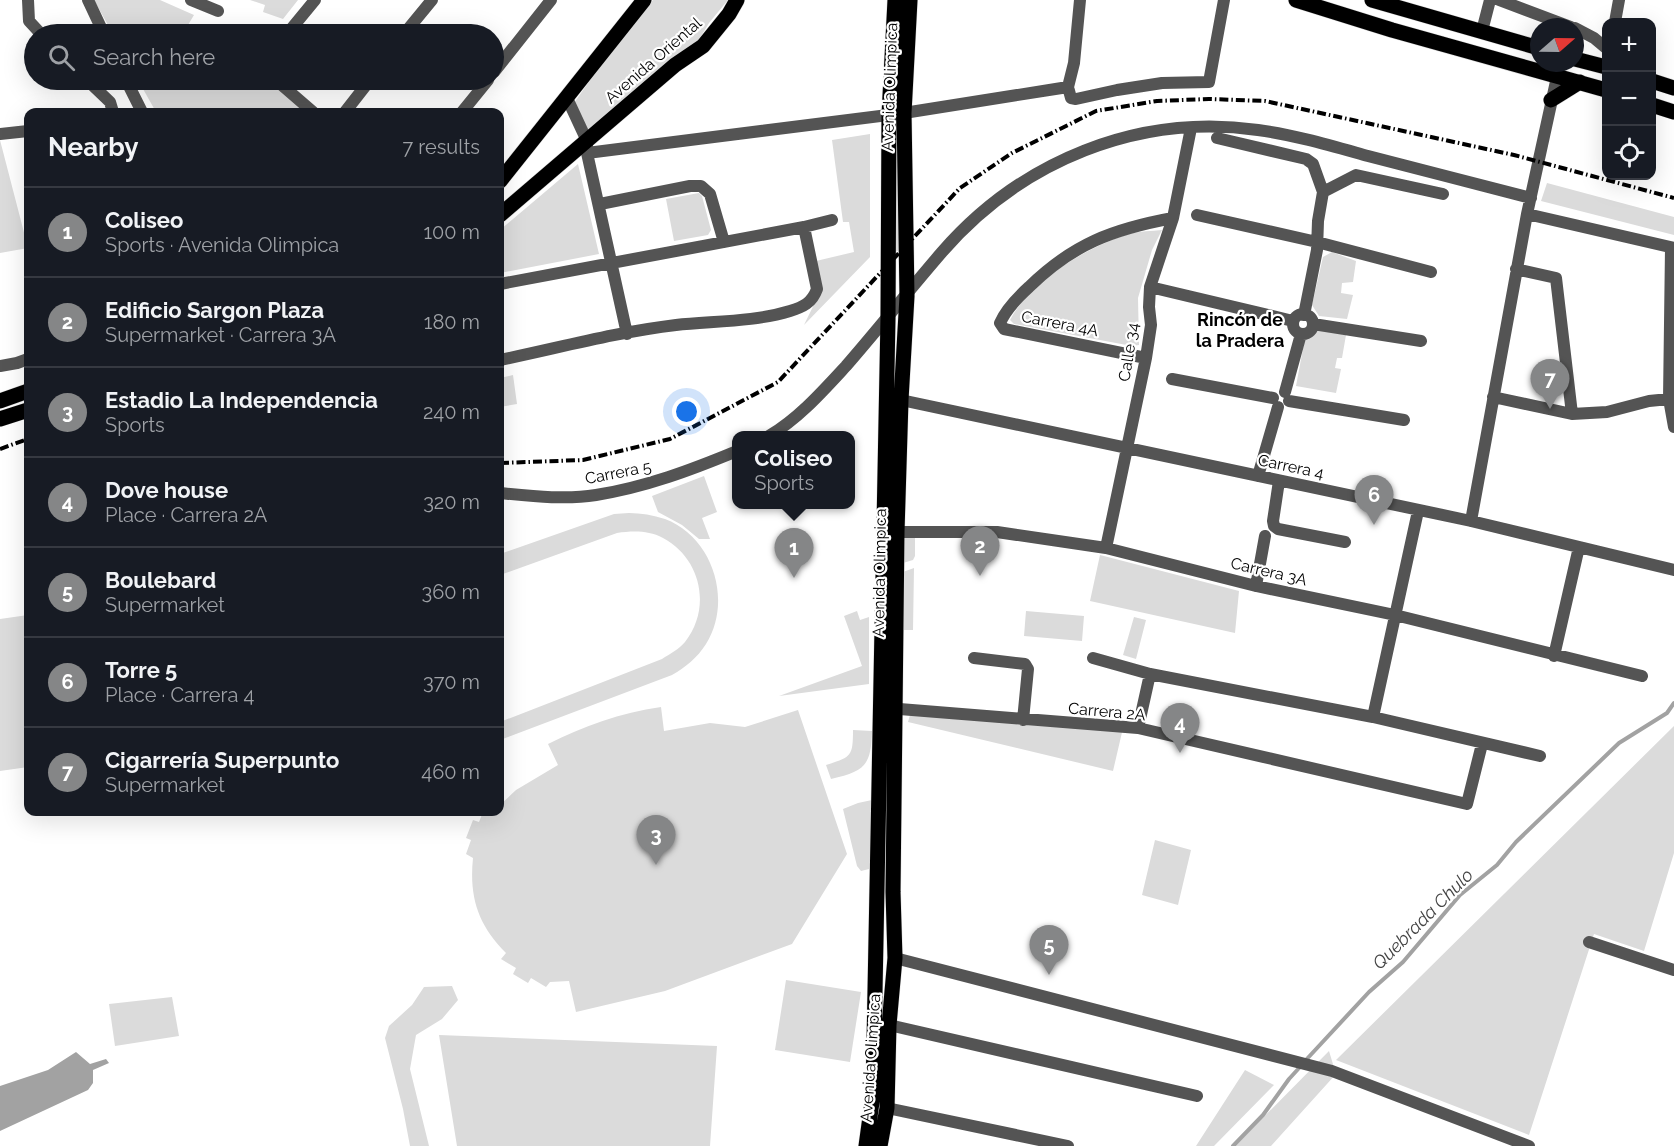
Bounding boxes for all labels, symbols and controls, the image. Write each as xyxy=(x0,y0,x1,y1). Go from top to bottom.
street label: Avenida Oriental xyxy=(601,13,706,107)
north arrow xyxy=(1530,18,1584,72)
map controls xyxy=(1602,18,1656,180)
button: + xyxy=(1602,18,1656,72)
street label: Avenida Olimpica xyxy=(878,22,901,152)
search box xyxy=(24,24,504,90)
icon: search xyxy=(45,41,78,74)
text: Search here xyxy=(93,44,215,70)
button: − xyxy=(1602,72,1656,126)
button: locate xyxy=(1602,126,1656,180)
text: Nearby xyxy=(48,132,138,162)
text: 7 results xyxy=(402,135,480,159)
text: Coliseo xyxy=(105,207,183,233)
text: 1 xyxy=(63,220,72,244)
text: 100 m xyxy=(423,220,480,244)
text: Sports · Avenida Olimpica xyxy=(105,233,339,257)
text: Edificio Sargon Plaza xyxy=(105,297,324,323)
street label: Carrera 4A xyxy=(1020,307,1100,340)
district label: Rincón de la Pradera xyxy=(1196,309,1284,351)
text: 2 xyxy=(62,310,73,334)
text: 180 m xyxy=(424,310,480,334)
street label: Calle 34 xyxy=(1114,321,1143,383)
text: Supermarket · Carrera 3A xyxy=(105,323,336,347)
pin: 7 xyxy=(1530,360,1570,409)
text: Estadio La Independencia xyxy=(105,387,378,413)
your location xyxy=(672,397,701,426)
text: 3 xyxy=(62,400,73,424)
text: 240 m xyxy=(423,400,480,424)
text: Sports xyxy=(105,413,165,437)
popup xyxy=(732,431,855,509)
text: Coliseo xyxy=(754,445,833,471)
street label: Carrera 4 xyxy=(1256,450,1326,483)
street label: Carrera 5 xyxy=(583,457,653,488)
text: Sports xyxy=(754,471,814,495)
pin: 6 xyxy=(1354,476,1394,525)
text: Dove house xyxy=(105,477,228,503)
text: 4 xyxy=(62,490,73,514)
text: 320 m xyxy=(423,490,480,514)
text: Place · Carrera 2A xyxy=(105,503,267,527)
street label: Avenida Olimpica xyxy=(869,508,890,638)
pin: 2 xyxy=(960,526,1000,576)
pin: 1 xyxy=(774,528,814,578)
street label: Carrera 3A xyxy=(1229,553,1309,590)
text: Boulebard xyxy=(105,567,216,593)
text: 5 xyxy=(62,580,73,604)
text: 360 m xyxy=(422,580,480,604)
text: Supermarket xyxy=(105,593,225,617)
text: Torre 5 xyxy=(105,657,177,683)
text: 6 xyxy=(61,670,74,694)
text: 370 m xyxy=(423,670,480,694)
text: Place · Carrera 4 xyxy=(105,683,254,707)
street label: Carrera 2A xyxy=(1067,699,1147,724)
pin: 4 xyxy=(1160,704,1200,753)
text: Cigarrería Superpunto xyxy=(105,747,339,773)
text: 7 xyxy=(62,760,73,784)
text: 460 m xyxy=(421,760,480,784)
text: Supermarket xyxy=(105,773,225,797)
pin: 3 xyxy=(636,816,676,865)
water label: Quebrada Chulo xyxy=(1368,864,1477,973)
pin: 5 xyxy=(1030,926,1068,975)
street label: Avenida Olimpica xyxy=(857,993,884,1123)

